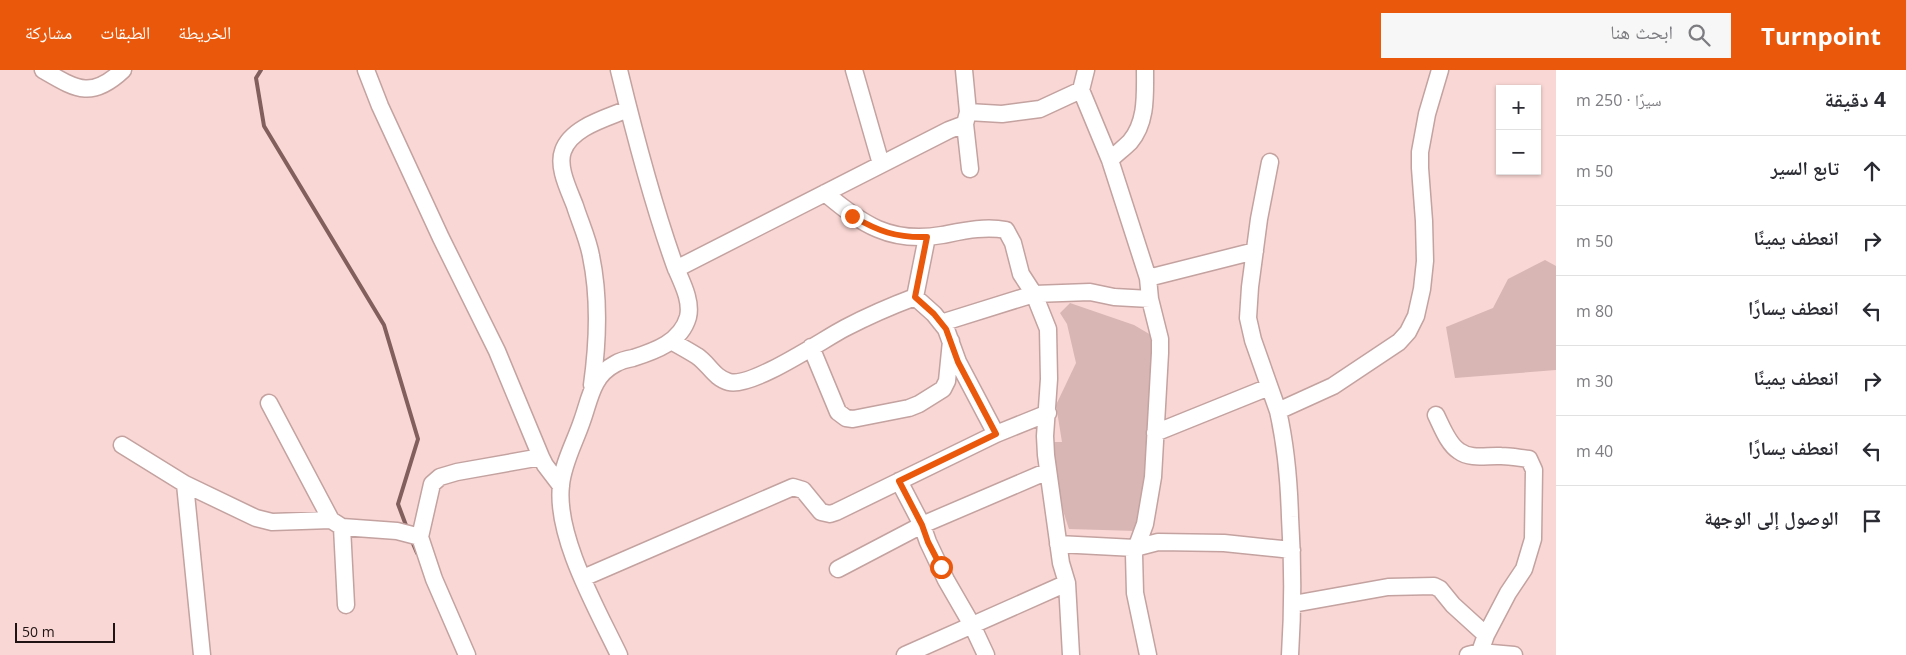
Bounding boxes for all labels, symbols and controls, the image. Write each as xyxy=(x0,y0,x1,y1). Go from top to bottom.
search box xyxy=(1381,13,1731,58)
text: ابحث هنا xyxy=(1610,19,1673,45)
text: Turnpoint xyxy=(1761,19,1881,52)
text: مشاركة xyxy=(25,20,72,44)
text: الطبقات xyxy=(100,20,150,44)
text: الخريطة xyxy=(178,20,231,44)
icon: search xyxy=(1685,21,1713,49)
map controls xyxy=(1496,85,1541,175)
button: + xyxy=(1496,85,1541,130)
text: 4 دقيقة xyxy=(1824,85,1886,113)
text: سيرًا · 250 m xyxy=(1576,89,1662,111)
button: − xyxy=(1496,130,1541,175)
text: تابع السير xyxy=(1771,155,1839,181)
icon: ahead xyxy=(1858,157,1886,185)
text: 50 m xyxy=(1576,160,1613,182)
route end xyxy=(841,205,864,228)
text: انعطف يمينًا xyxy=(1753,225,1839,251)
icon: right xyxy=(1858,227,1886,255)
text: 50 m xyxy=(1576,230,1613,252)
text: انعطف يسارًا xyxy=(1748,295,1839,321)
icon: left xyxy=(1858,297,1886,325)
text: 80 m xyxy=(1576,300,1613,322)
text: انعطف يمينًا xyxy=(1753,365,1839,391)
icon: right xyxy=(1858,367,1886,395)
text: 30 m xyxy=(1576,370,1613,392)
text: انعطف يسارًا xyxy=(1748,435,1839,461)
icon: left xyxy=(1858,437,1886,465)
text: 40 m xyxy=(1576,440,1613,462)
text: الوصول إلى الوجهة xyxy=(1704,505,1839,531)
icon: arrive xyxy=(1858,507,1886,535)
route start xyxy=(930,556,953,579)
scale bar xyxy=(15,620,115,643)
text: 50 m xyxy=(22,622,55,641)

